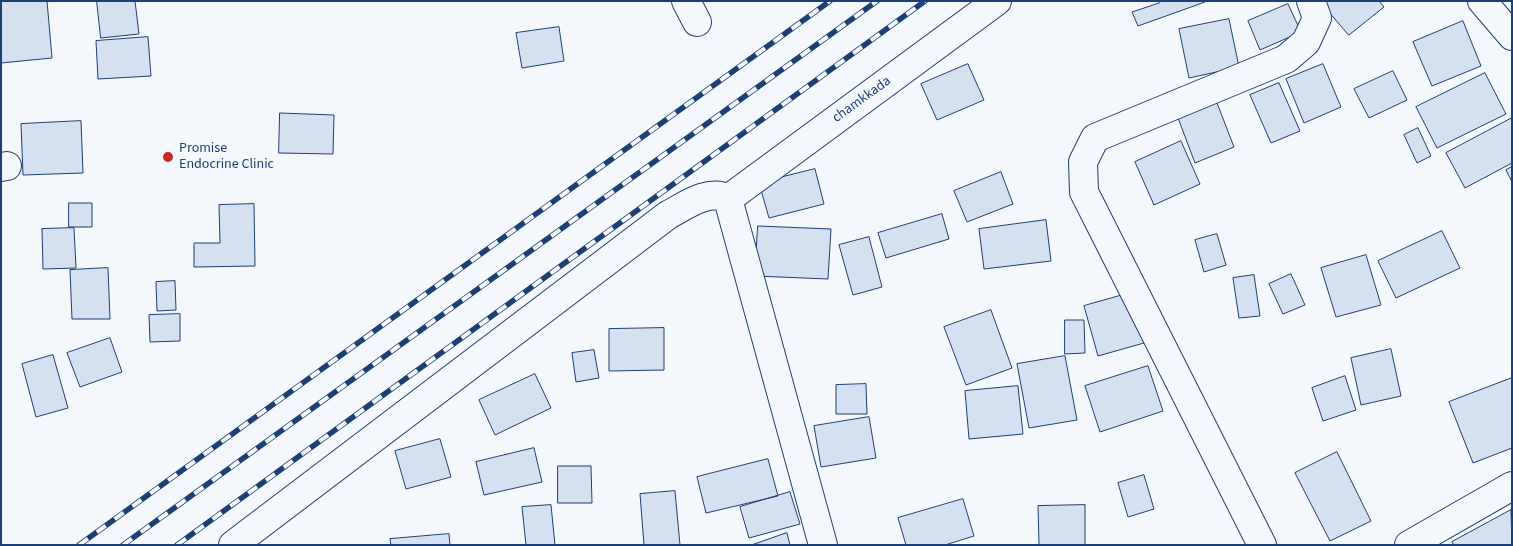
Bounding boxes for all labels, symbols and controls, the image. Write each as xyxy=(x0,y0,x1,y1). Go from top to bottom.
street label: chamkkada xyxy=(829,73,895,127)
place label: Promise Endocrine Clinic xyxy=(179,141,274,174)
marker: Promise Endocrine Clinic xyxy=(161,150,175,164)

